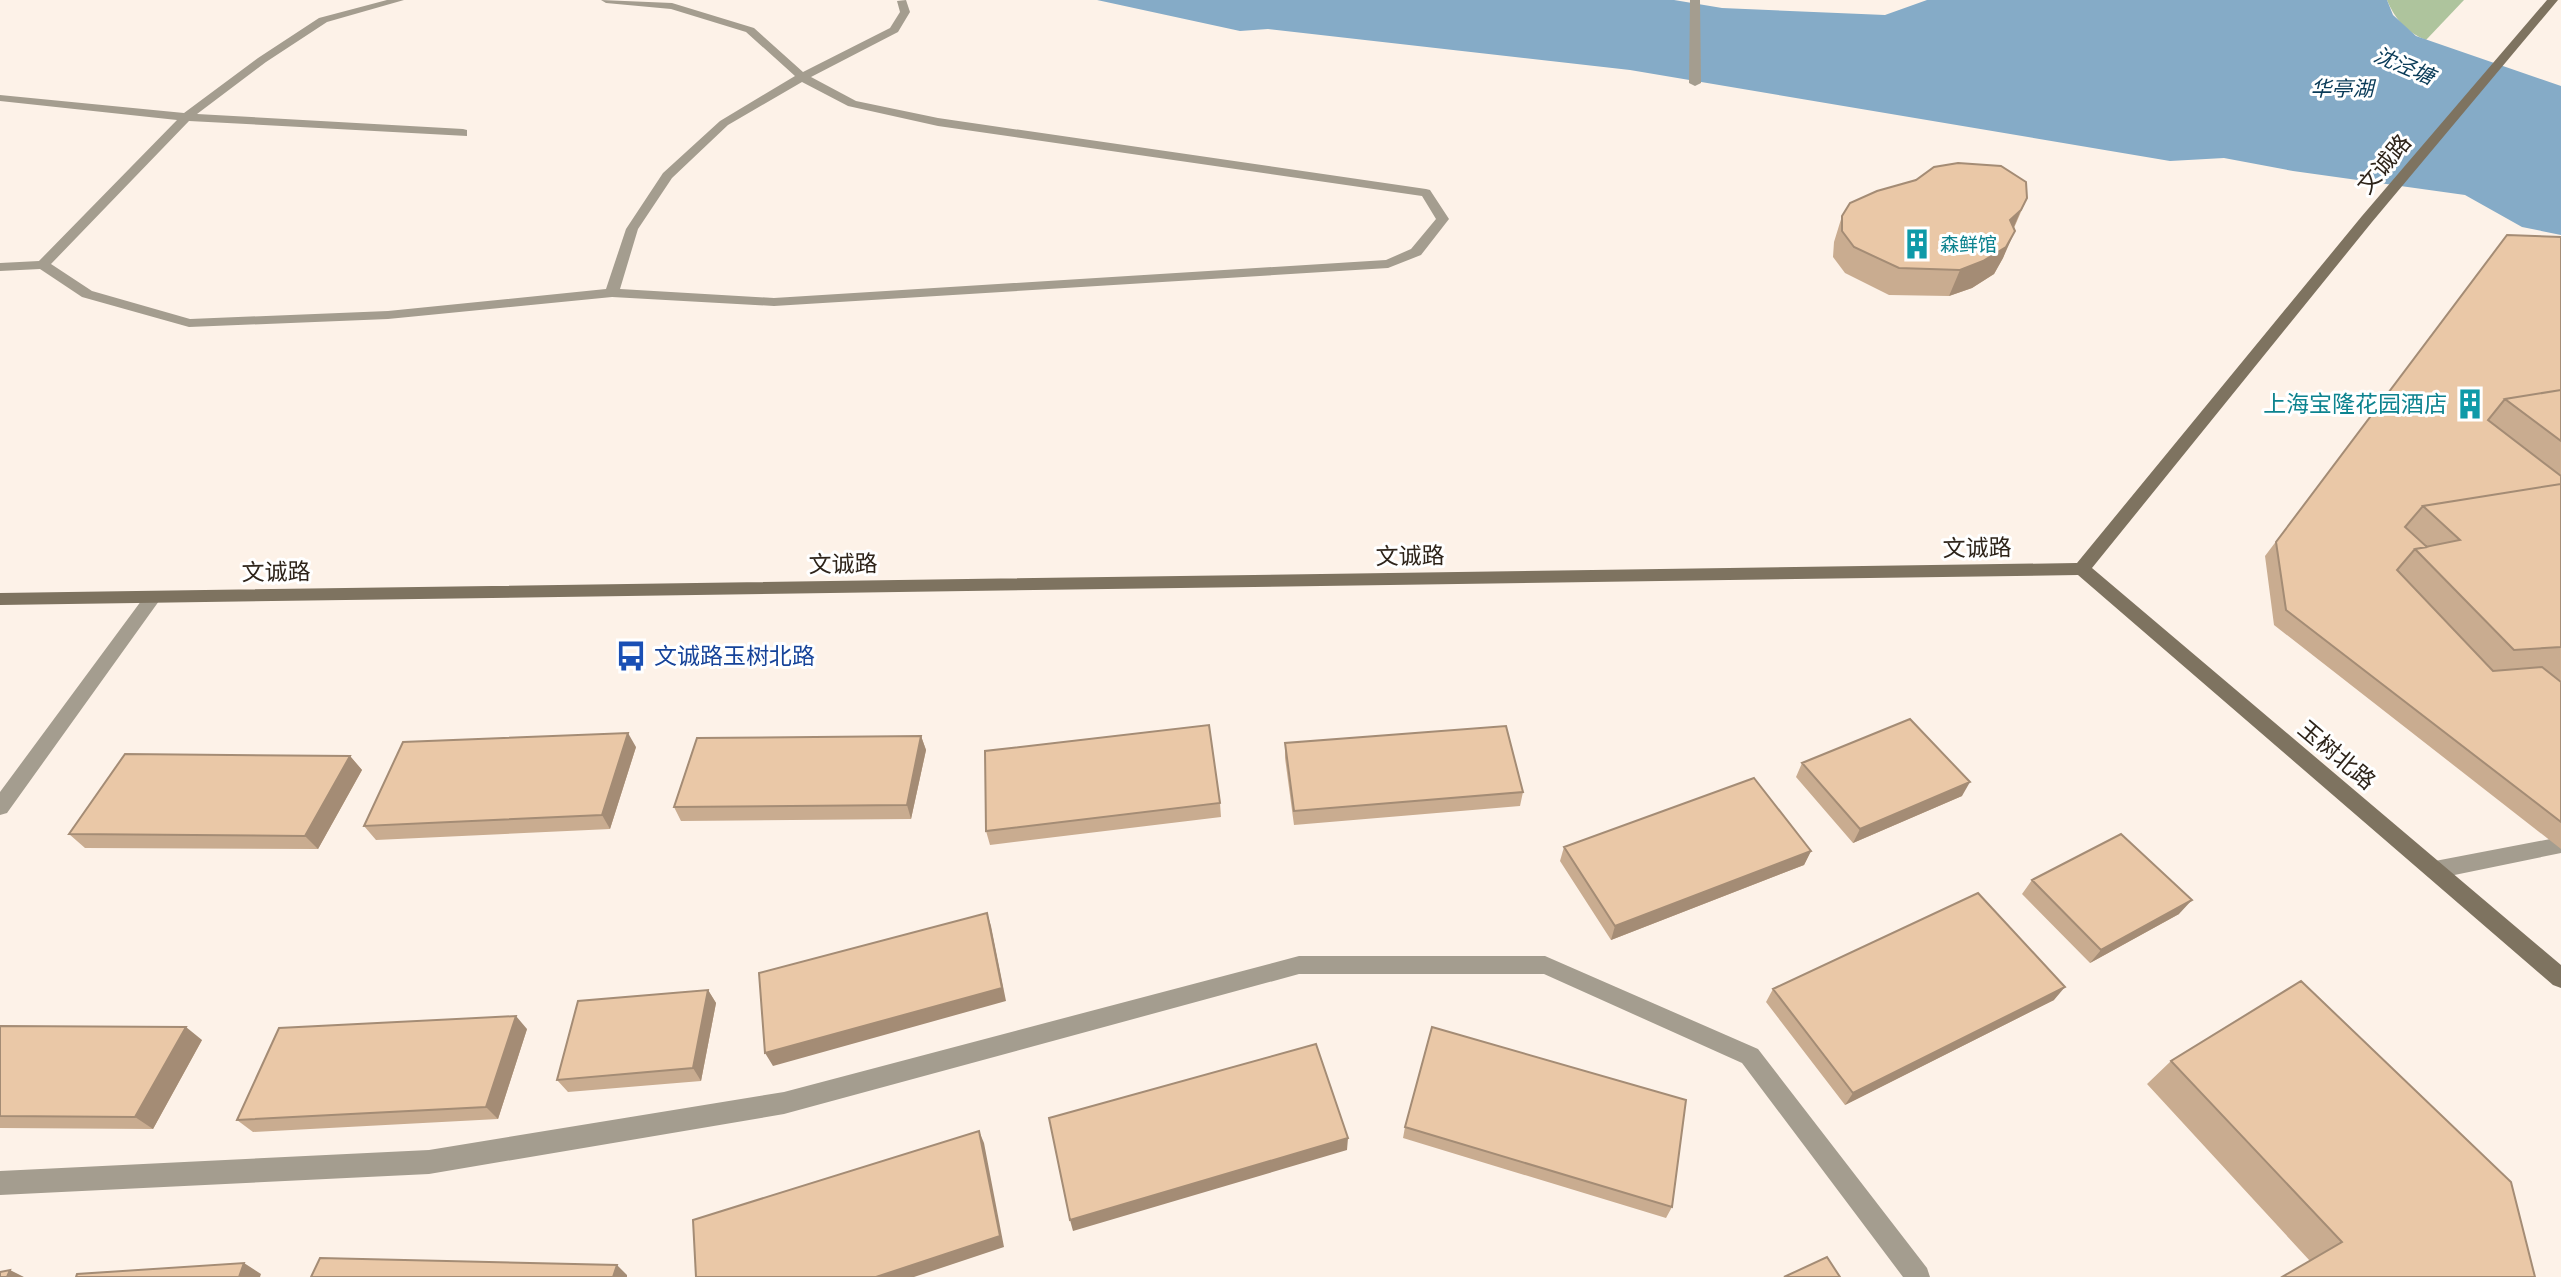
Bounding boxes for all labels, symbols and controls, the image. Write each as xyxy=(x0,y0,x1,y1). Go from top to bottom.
water label: 沈泾塘 xyxy=(2370,43,2440,91)
water label: 华亭湖 xyxy=(2311,77,2376,102)
street label: 文诚路 xyxy=(2352,129,2418,200)
building icon: 森鲜馆 xyxy=(1900,227,1934,261)
place label: 森鲜馆 xyxy=(1940,234,1997,256)
building icon: 上海宝隆花园酒店 xyxy=(2453,387,2487,421)
place label: 上海宝隆花园酒店 xyxy=(2263,391,2447,419)
street label: 文诚路 xyxy=(1942,534,2012,564)
street label: 文诚路 xyxy=(1375,542,1445,572)
street label: 文诚路 xyxy=(808,550,878,580)
street label: 文诚路 xyxy=(241,558,311,588)
bus stop icon: 文诚路玉树北路 xyxy=(614,639,648,673)
place label: 文诚路玉树北路 xyxy=(654,643,815,671)
street label: 玉树北路 xyxy=(2292,715,2381,796)

